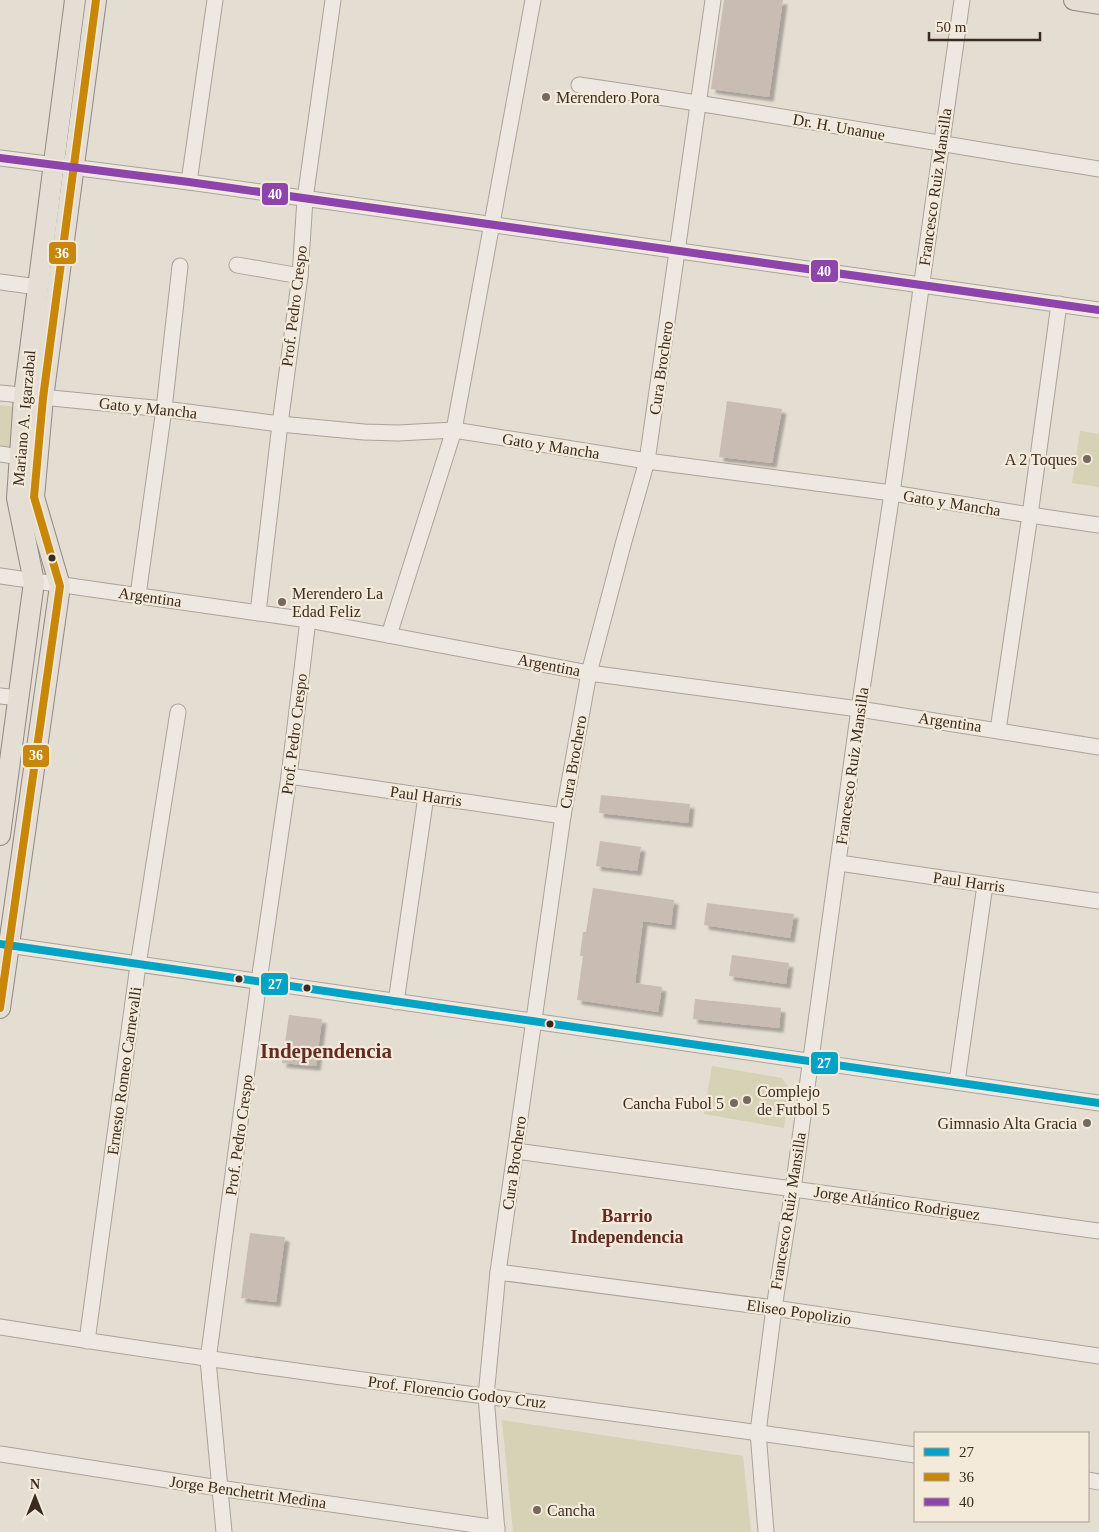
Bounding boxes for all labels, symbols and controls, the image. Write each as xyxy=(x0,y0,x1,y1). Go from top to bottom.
scale bar xyxy=(929,10,1040,42)
text: 50 m xyxy=(936,19,967,35)
place label: Merendero Pora xyxy=(556,89,660,106)
marker: Merendero Pora xyxy=(540,91,552,103)
street label: Francesco Ruiz Mansilla xyxy=(916,107,954,267)
street label: Dr. H. Unanue xyxy=(792,111,886,143)
line badge: 40 xyxy=(261,182,289,206)
text: 40 xyxy=(268,187,282,202)
line badge: 36 xyxy=(48,241,77,265)
street label: Prof. Pedro Crespo xyxy=(278,244,311,368)
text: 36 xyxy=(55,246,69,261)
line badge: 40 xyxy=(810,259,839,283)
text: 40 xyxy=(817,264,831,279)
street label: Cura Brochero xyxy=(646,320,676,416)
street label: Mariano A. Igarzabal xyxy=(10,349,39,487)
street label: Gato y Mancha xyxy=(98,394,198,423)
street label: Gato y Mancha xyxy=(501,430,601,463)
place label: A 2 Toques xyxy=(1005,451,1077,469)
marker: A 2 Toques xyxy=(1081,453,1093,465)
street label: Gato y Mancha xyxy=(902,487,1002,520)
unlabelled marker xyxy=(47,553,57,563)
street label: Argentina xyxy=(117,584,183,611)
place label: Merendero La Edad Feliz xyxy=(292,585,383,620)
marker: Merendero La Edad Feliz xyxy=(276,596,288,608)
street label: Argentina xyxy=(516,651,582,680)
street label: Prof. Pedro Crespo xyxy=(278,672,311,796)
street label: Francesco Ruiz Mansilla xyxy=(833,686,871,846)
street label: Argentina xyxy=(917,709,983,736)
street label: Cura Brochero xyxy=(556,714,590,810)
line badge: 36 xyxy=(22,744,50,768)
text: 36 xyxy=(29,748,43,763)
street label: Paul Harris xyxy=(389,783,463,809)
street label: Paul Harris xyxy=(932,869,1006,895)
line badge: 27 xyxy=(260,972,289,996)
unlabelled marker xyxy=(234,974,244,984)
text: 27 xyxy=(268,977,282,992)
unlabelled marker xyxy=(302,983,312,993)
street label: Ernesto Romeo Carnevalli xyxy=(104,985,144,1156)
unlabelled marker xyxy=(545,1019,555,1029)
district label: Independencia xyxy=(260,1039,392,1063)
line badge: 27 xyxy=(810,1051,839,1075)
text: 27 xyxy=(817,1056,831,1071)
street label: Prof. Pedro Crespo xyxy=(222,1073,257,1197)
place label: Complejo de Futbol 5 xyxy=(757,1083,830,1118)
marker: Complejo de Futbol 5 xyxy=(741,1094,753,1106)
place label: Cancha Fubol 5 xyxy=(623,1095,724,1112)
marker: Cancha Fubol 5 xyxy=(728,1097,740,1109)
street label: Cura Brochero xyxy=(499,1115,529,1211)
place label: Gimnasio Alta Gracia xyxy=(937,1115,1077,1132)
marker: Gimnasio Alta Gracia xyxy=(1081,1117,1093,1129)
street label: Francesco Ruiz Mansilla xyxy=(767,1131,809,1291)
street label: Jorge Atlántico Rodriguez xyxy=(813,1183,981,1224)
district label: Barrio Independencia xyxy=(570,1206,684,1247)
street label: Eliseo Popolizio xyxy=(746,1296,852,1329)
street label: Prof. Florencio Godoy Cruz xyxy=(367,1373,547,1412)
legend xyxy=(914,1432,1089,1522)
text: 27 xyxy=(959,1444,975,1460)
text: 36 xyxy=(959,1469,975,1485)
north arrow xyxy=(10,1472,60,1522)
street label: Jorge Benchetrit Medina xyxy=(169,1473,327,1512)
text: N xyxy=(30,1477,40,1492)
text: 40 xyxy=(959,1494,974,1510)
place label: Cancha xyxy=(547,1502,595,1519)
marker: Cancha xyxy=(531,1504,543,1516)

